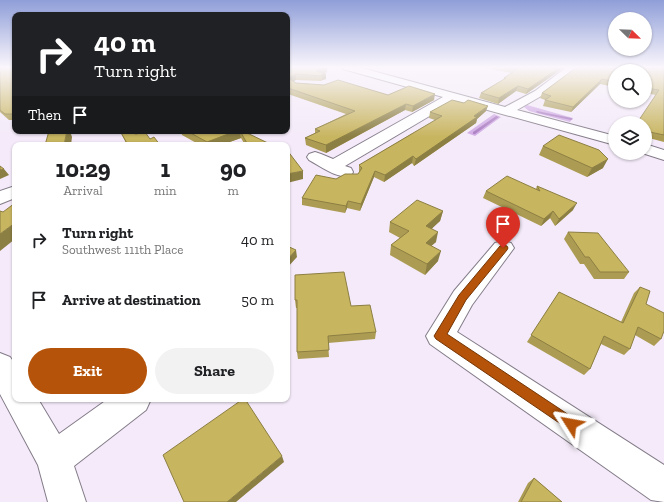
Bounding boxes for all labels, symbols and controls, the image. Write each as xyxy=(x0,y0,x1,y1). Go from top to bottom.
north arrow xyxy=(608,12,652,56)
map controls xyxy=(608,12,652,160)
text: 40 m xyxy=(94,26,156,59)
icon: right xyxy=(28,28,80,80)
text: Turn right xyxy=(94,60,176,82)
button: search xyxy=(608,64,652,108)
icon: arrive xyxy=(69,104,91,126)
text: Then xyxy=(28,106,61,124)
button: layers xyxy=(608,116,652,160)
text: 10:29 xyxy=(55,154,111,183)
text: 1 xyxy=(160,154,170,183)
text: 90 xyxy=(220,154,247,183)
text: Arrival xyxy=(63,183,103,198)
text: min xyxy=(154,183,176,198)
text: m xyxy=(228,183,239,198)
pin xyxy=(486,207,520,248)
icon: arrive xyxy=(492,213,514,235)
text: Turn right xyxy=(62,224,133,242)
icon: right xyxy=(28,229,50,251)
text: 40 m xyxy=(241,231,274,249)
text: Southwest 111th Place xyxy=(62,242,183,257)
icon: arrive xyxy=(28,289,50,311)
text: Arrive at destination xyxy=(62,291,201,309)
text: 50 m xyxy=(241,291,274,309)
button: Exit xyxy=(28,348,147,394)
button: Share xyxy=(155,348,274,394)
position arrow xyxy=(550,403,592,445)

